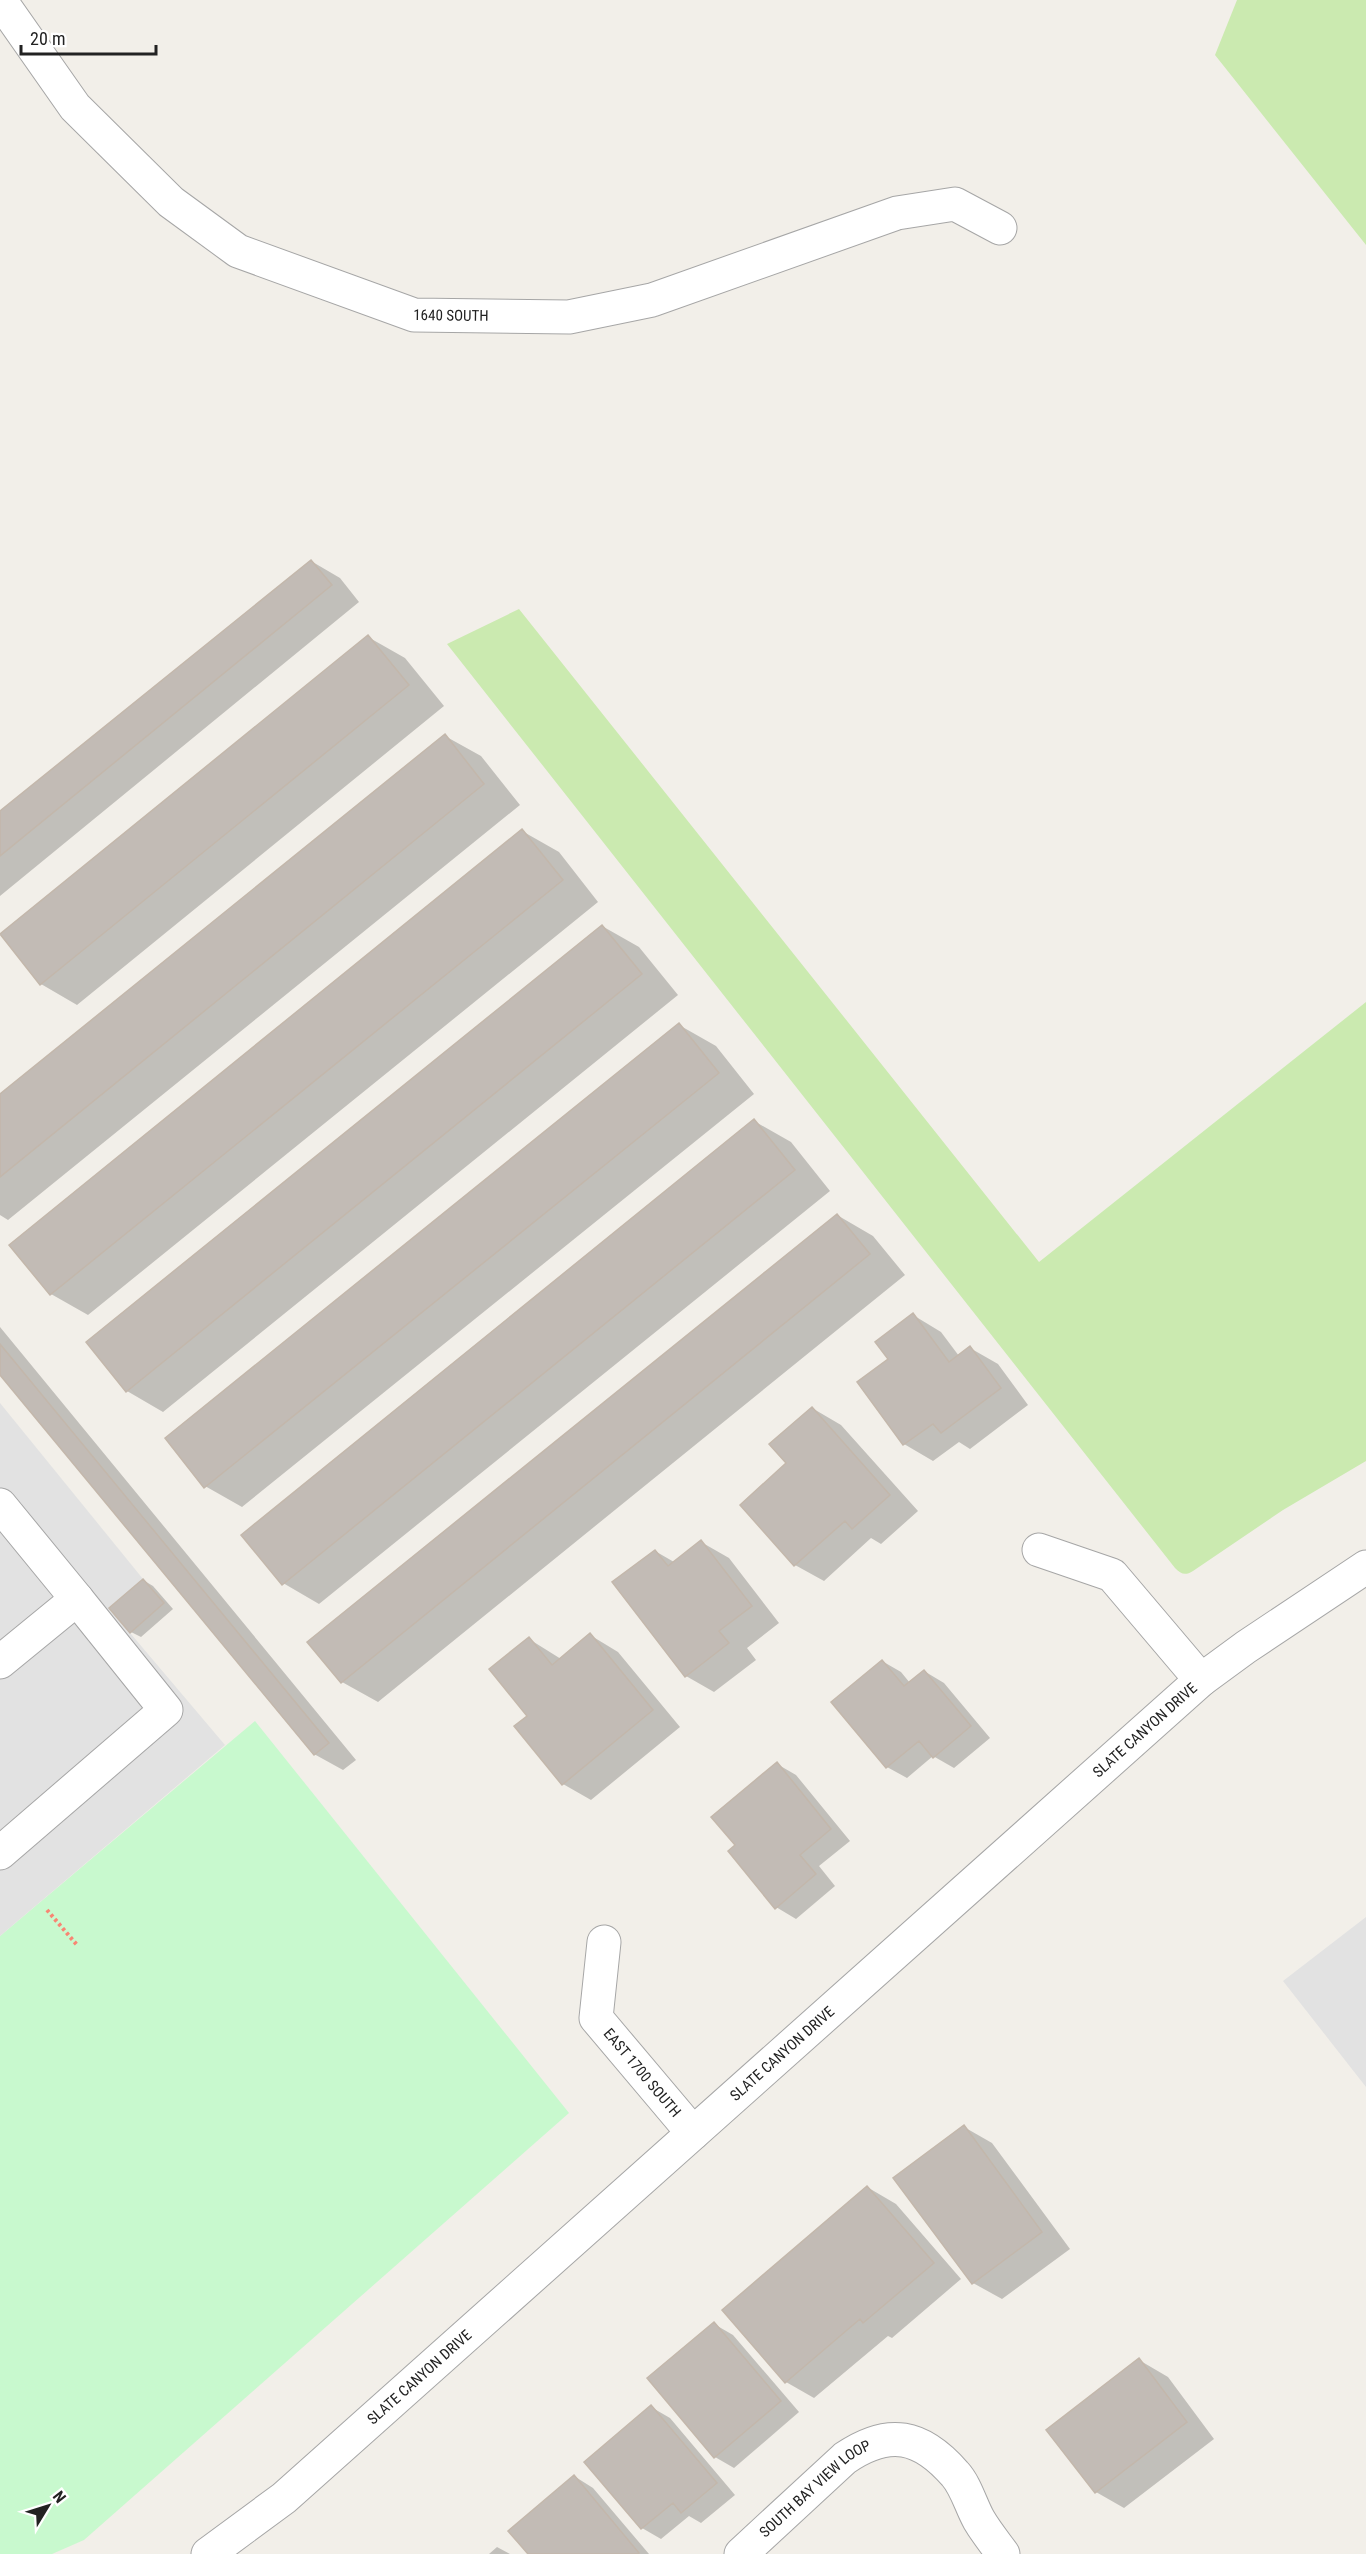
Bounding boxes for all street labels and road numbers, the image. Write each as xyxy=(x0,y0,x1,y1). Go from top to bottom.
street label: 1640 SOUTH xyxy=(413,306,489,325)
street label: SLATE CANYON DRIVE xyxy=(1089,1679,1201,1781)
street label: SLATE CANYON DRIVE xyxy=(726,2002,838,2105)
street label: EAST 1700 SOUTH xyxy=(600,2025,685,2121)
street label: SLATE CANYON DRIVE xyxy=(364,2326,475,2428)
street label: SOUTH BAY VIEW LOOP xyxy=(756,2436,873,2541)

